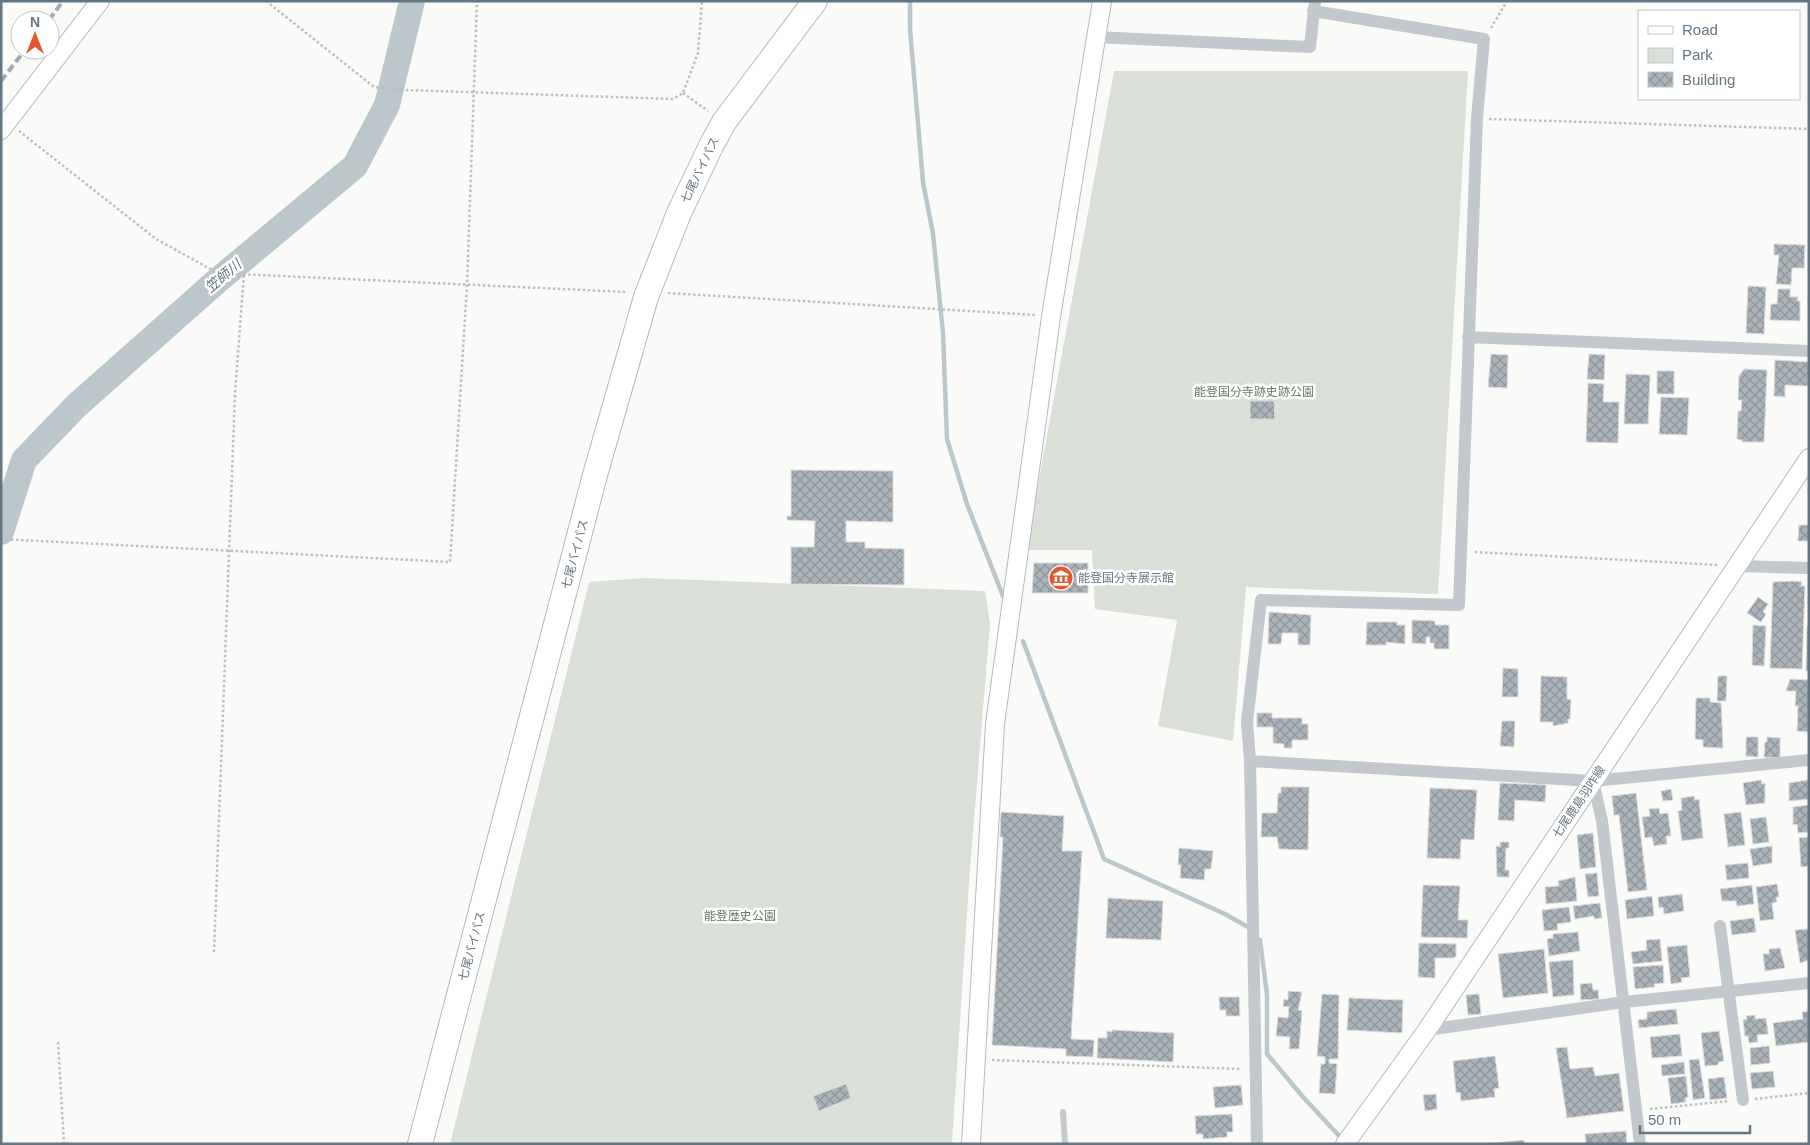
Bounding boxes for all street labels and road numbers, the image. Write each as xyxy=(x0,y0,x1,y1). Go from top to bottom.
street label: 七尾バイパス xyxy=(678,135,722,205)
street label: 七尾バイパス xyxy=(559,518,591,590)
street label: 七尾鹿島羽咋線 xyxy=(1550,763,1608,841)
street label: 七尾バイパス xyxy=(456,910,488,982)

